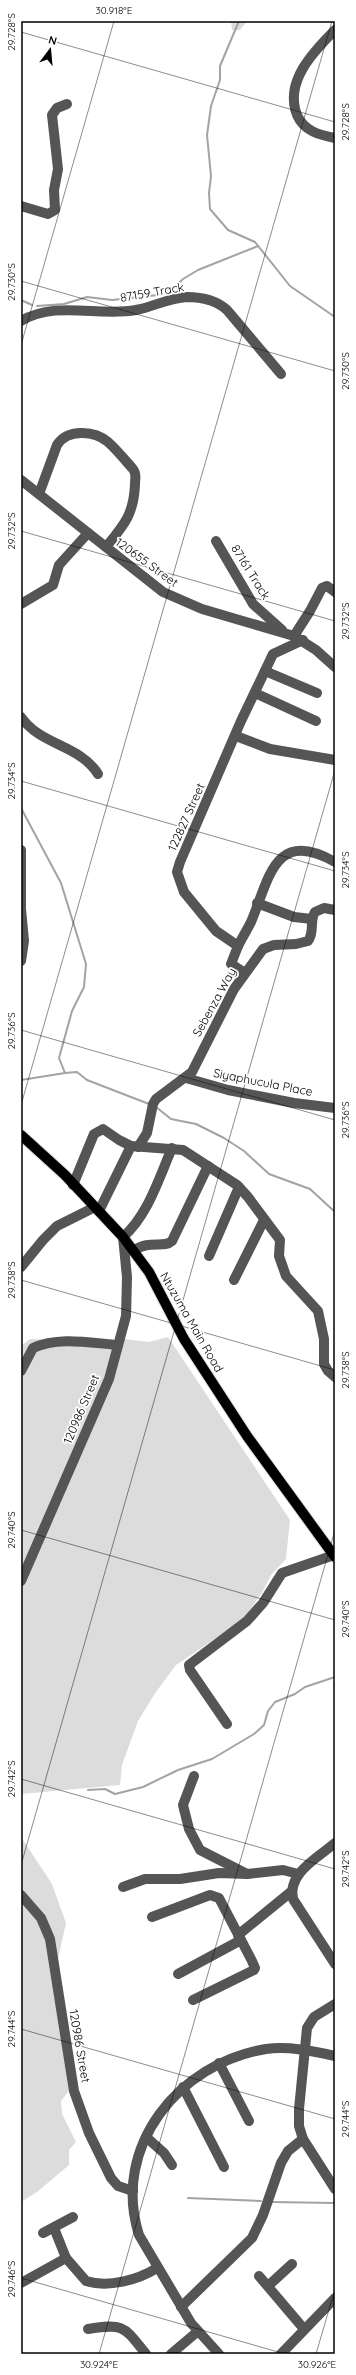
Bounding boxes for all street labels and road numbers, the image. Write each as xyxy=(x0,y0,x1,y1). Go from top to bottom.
street label: 87159 Track xyxy=(119,279,185,305)
street label: 120655 Street xyxy=(113,534,181,590)
street label: 87161 Track xyxy=(228,542,274,602)
street label: 122827 Street xyxy=(164,781,208,853)
street label: Sebenza Way xyxy=(189,965,239,1039)
street label: Siyaphucula Place xyxy=(212,1065,314,1099)
street label: Ntuzuma Main Road xyxy=(157,1269,227,1375)
street label: 120986 Street xyxy=(60,1372,102,1446)
street label: 120986 Street xyxy=(66,2008,94,2084)

